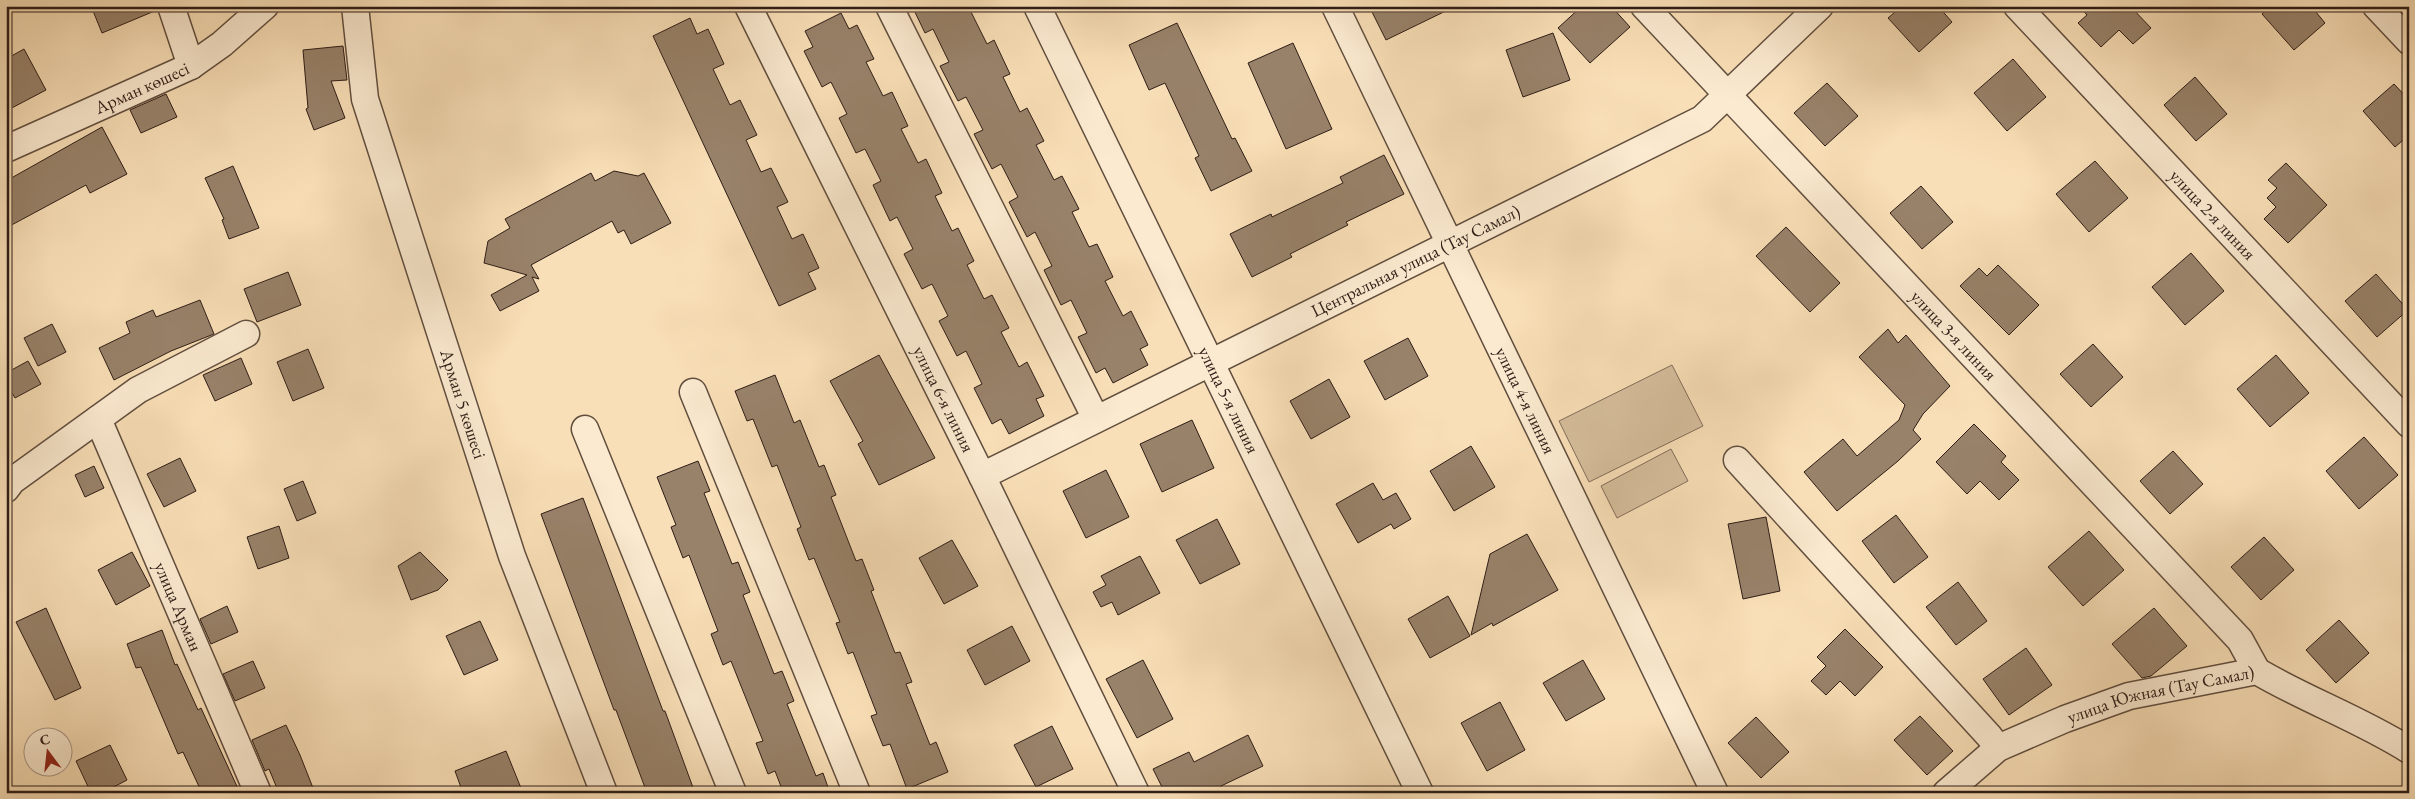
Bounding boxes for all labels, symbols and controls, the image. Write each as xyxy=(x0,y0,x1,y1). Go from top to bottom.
street label: Арман көшесі xyxy=(90,56,193,119)
street label: улица 2-я линия xyxy=(2165,164,2261,264)
street label: Центральная улица (Тау Самал) xyxy=(1307,199,1524,322)
street label: улица 3-я линия xyxy=(1906,285,2002,385)
street label: улица 6-я линия xyxy=(908,342,980,456)
street label: улица 5-я линия xyxy=(1193,342,1265,457)
street label: улица 4-я линия xyxy=(1490,343,1561,457)
street label: Арман 5 көшесі xyxy=(435,345,492,462)
street label: улица Арман xyxy=(149,558,208,655)
street label: улица Южная (Тау Самал) xyxy=(2064,660,2256,728)
north arrow xyxy=(22,726,72,776)
text: С xyxy=(38,729,52,749)

